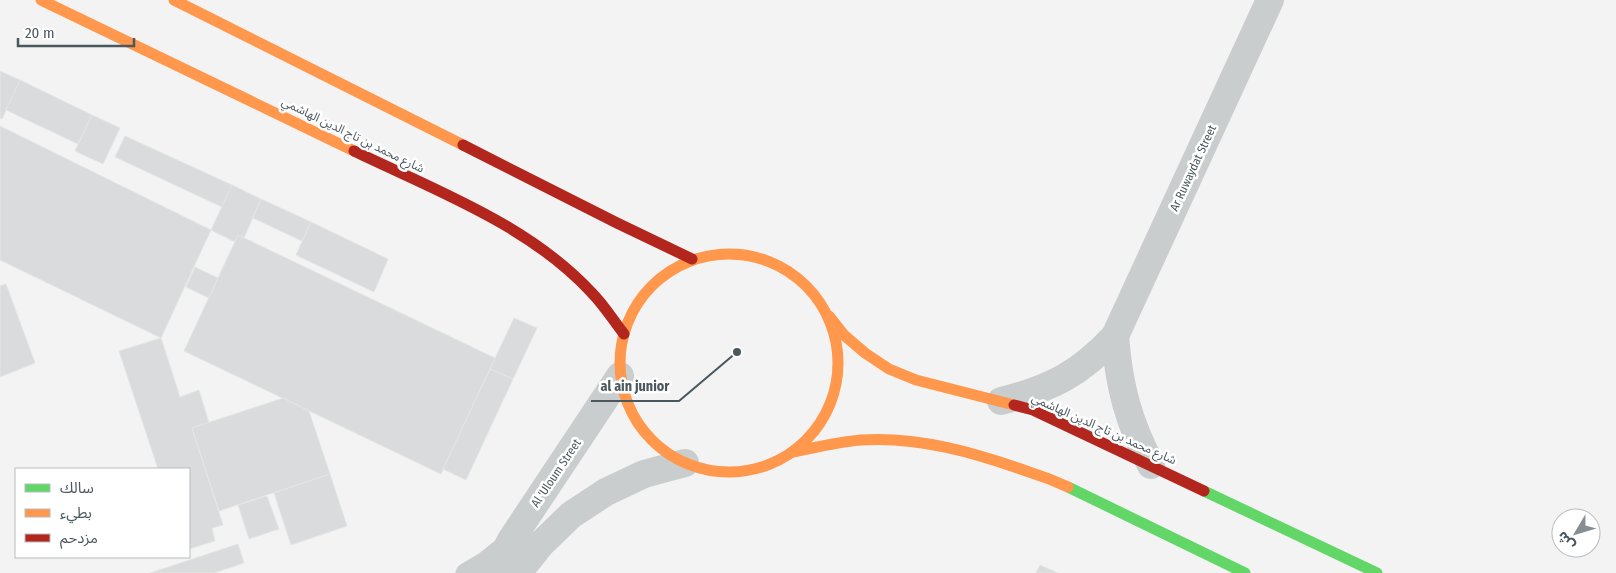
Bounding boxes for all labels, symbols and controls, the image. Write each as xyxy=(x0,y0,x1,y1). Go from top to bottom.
scale bar xyxy=(18,15,134,47)
text: 20 m xyxy=(25,24,55,42)
street label: شارع محمد بن تاج الدين الهاشمي xyxy=(278,94,427,178)
street label: Ar Ruwaydat Street xyxy=(1167,123,1219,213)
callout: al ain junior xyxy=(591,372,679,401)
text: al ain junior xyxy=(601,378,670,395)
street label: شارع محمد بن تاج الدين الهاشمي xyxy=(1028,391,1179,470)
street label: Al 'Uloum Street xyxy=(528,436,584,510)
legend xyxy=(15,468,190,558)
text: سالك xyxy=(60,479,94,497)
text: بطيء xyxy=(60,504,92,524)
north arrow xyxy=(1551,508,1601,558)
text: ش xyxy=(1554,528,1579,553)
text: مزدحم xyxy=(60,529,98,549)

